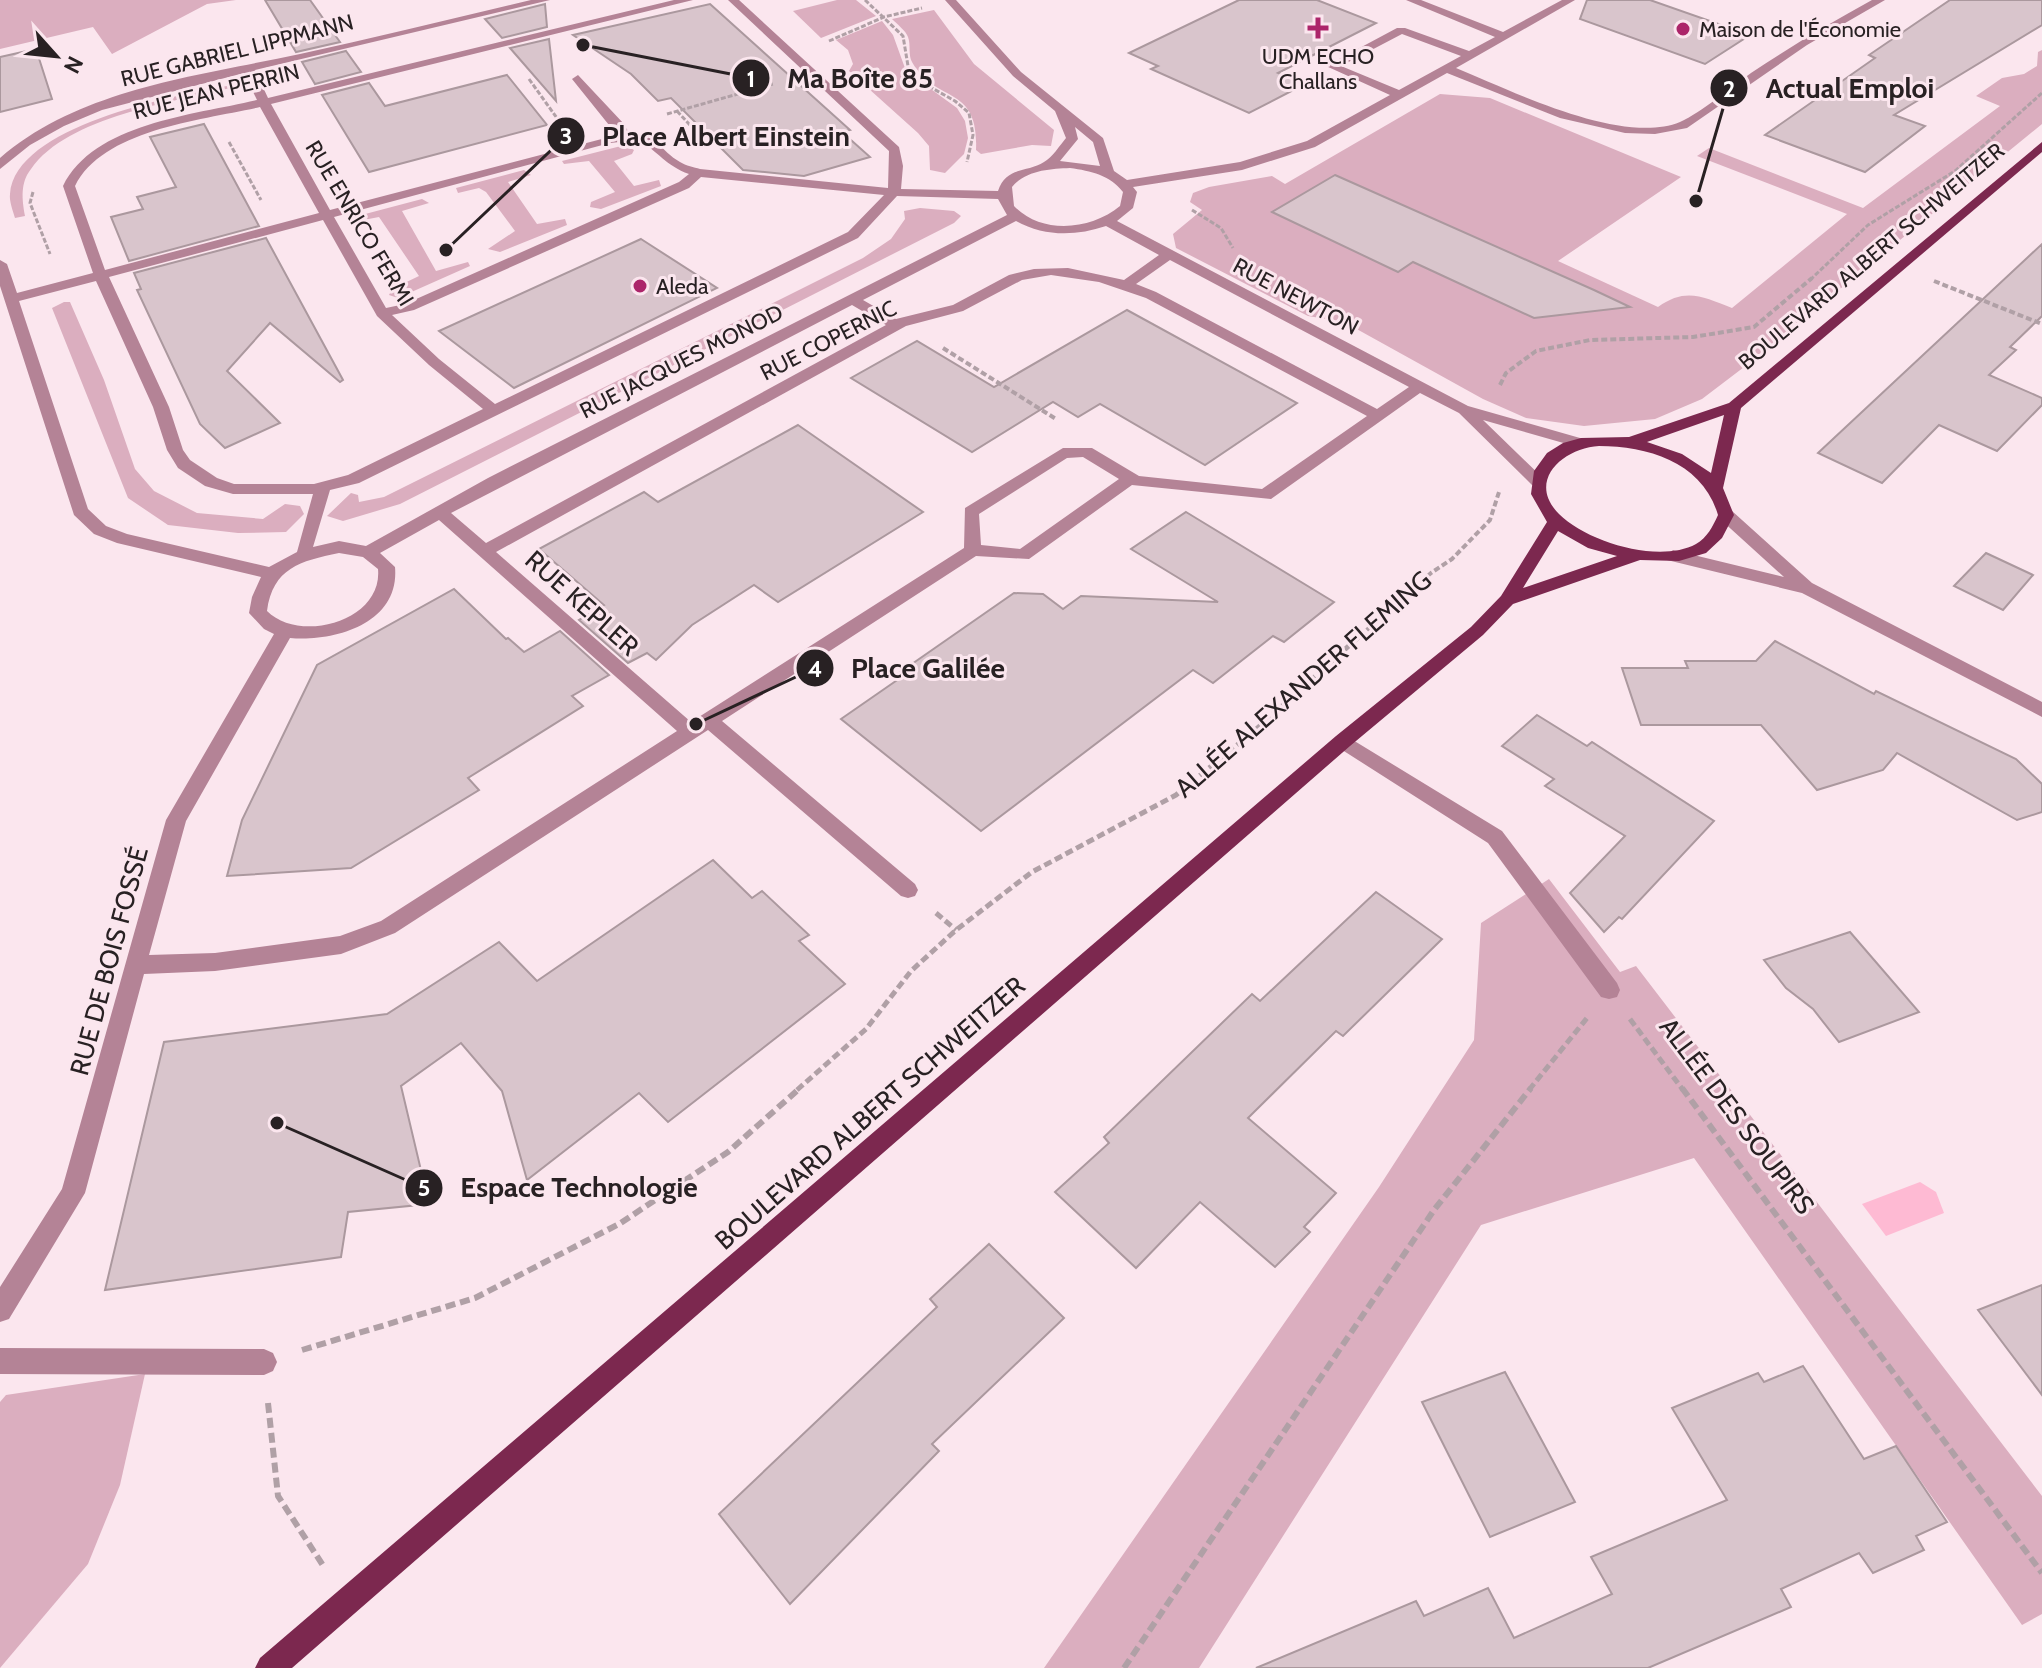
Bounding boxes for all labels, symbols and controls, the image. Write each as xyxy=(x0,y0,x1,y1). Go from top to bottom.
street label: RUE GABRIEL LIPPMANN xyxy=(118,8,356,92)
north arrow xyxy=(16,16,96,96)
place label: Maison de l'Économie xyxy=(1699,16,1901,43)
marker: UDM ECHO Challans xyxy=(1307,17,1329,39)
marker: Maison de l'Économie xyxy=(1674,20,1692,38)
place label: UDM ECHO Challans xyxy=(1262,43,1374,95)
text: N xyxy=(58,52,89,78)
callout: Ma Boîte 85 xyxy=(731,52,949,104)
street label: RUE JEAN PERRIN xyxy=(130,58,302,125)
text: Ma Boîte 85 xyxy=(787,61,933,95)
callout: Actual Emploi xyxy=(1709,62,1950,114)
text: 1 xyxy=(747,64,755,93)
text: Actual Emploi xyxy=(1766,71,1934,105)
text: 2 xyxy=(1723,74,1735,103)
callout: Place Albert Einstein xyxy=(546,110,866,162)
text: Place Albert Einstein xyxy=(602,119,850,153)
text: 3 xyxy=(560,121,572,150)
street label: RUE ENRICO FERMI xyxy=(299,136,420,311)
street label: BOULEVARD ALBERT SCHWEITZER xyxy=(1733,137,2010,376)
street label: RUE NEWTON xyxy=(1228,252,1363,341)
place label: Aleda xyxy=(656,273,709,300)
marker: Aleda xyxy=(631,277,649,295)
street label: RUE COPERNIC xyxy=(756,295,901,386)
street label: RUE JACQUES MONOD xyxy=(575,298,787,424)
street label: RUE KEPLER xyxy=(519,544,646,663)
street label: ALLÉE ALEXANDER FLEMING xyxy=(1168,564,1438,804)
callout: Place Galilée xyxy=(795,642,1020,694)
text: Place Galilée xyxy=(851,651,1005,685)
text: 4 xyxy=(808,654,822,683)
street label: RUE DE BOIS FOSSÉ xyxy=(63,843,155,1079)
street label: BOULEVARD ALBERT SCHWEITZER xyxy=(708,969,1032,1256)
street label: ALLÉE DES SOUPIRS xyxy=(1653,1012,1821,1220)
callout: Espace Technologie xyxy=(404,1162,714,1214)
text: Espace Technologie xyxy=(460,1170,698,1204)
text: 5 xyxy=(418,1173,430,1202)

